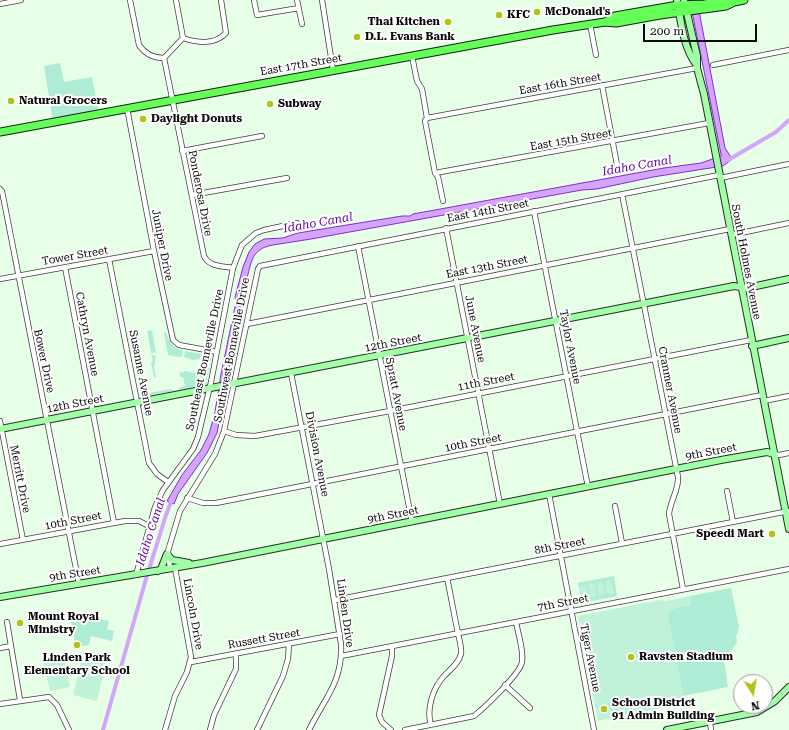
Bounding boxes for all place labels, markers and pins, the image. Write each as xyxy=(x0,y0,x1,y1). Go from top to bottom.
place label: McDonald's xyxy=(545,5,611,19)
marker: McDonald's xyxy=(532,7,542,17)
place label: KFC xyxy=(507,8,530,22)
marker: KFC xyxy=(494,10,504,20)
place label: Thai Kitchen xyxy=(368,15,440,29)
marker: Thai Kitchen xyxy=(443,17,453,27)
place label: D.L. Evans Bank xyxy=(365,30,455,44)
marker: D.L. Evans Bank xyxy=(352,32,362,42)
place label: Natural Grocers xyxy=(19,94,107,108)
marker: Natural Grocers xyxy=(6,96,16,106)
place label: Subway xyxy=(278,97,322,111)
marker: Subway xyxy=(265,99,275,109)
place label: Daylight Donuts xyxy=(151,112,242,126)
marker: Daylight Donuts xyxy=(138,114,148,124)
place label: Speedi Mart xyxy=(696,527,764,541)
marker: Speedi Mart xyxy=(767,529,777,539)
place label: Mount Royal Ministry xyxy=(28,610,99,636)
marker: Mount Royal Ministry xyxy=(15,618,25,628)
marker: Linden Park Elementary School xyxy=(72,640,82,650)
place label: Ravsten Stadium xyxy=(639,650,733,664)
place label: Linden Park Elementary School xyxy=(24,651,130,677)
marker: Ravsten Stadium xyxy=(626,652,636,662)
place label: School District 91 Admin Building xyxy=(612,696,714,722)
marker: School District 91 Admin Building xyxy=(599,704,609,714)

